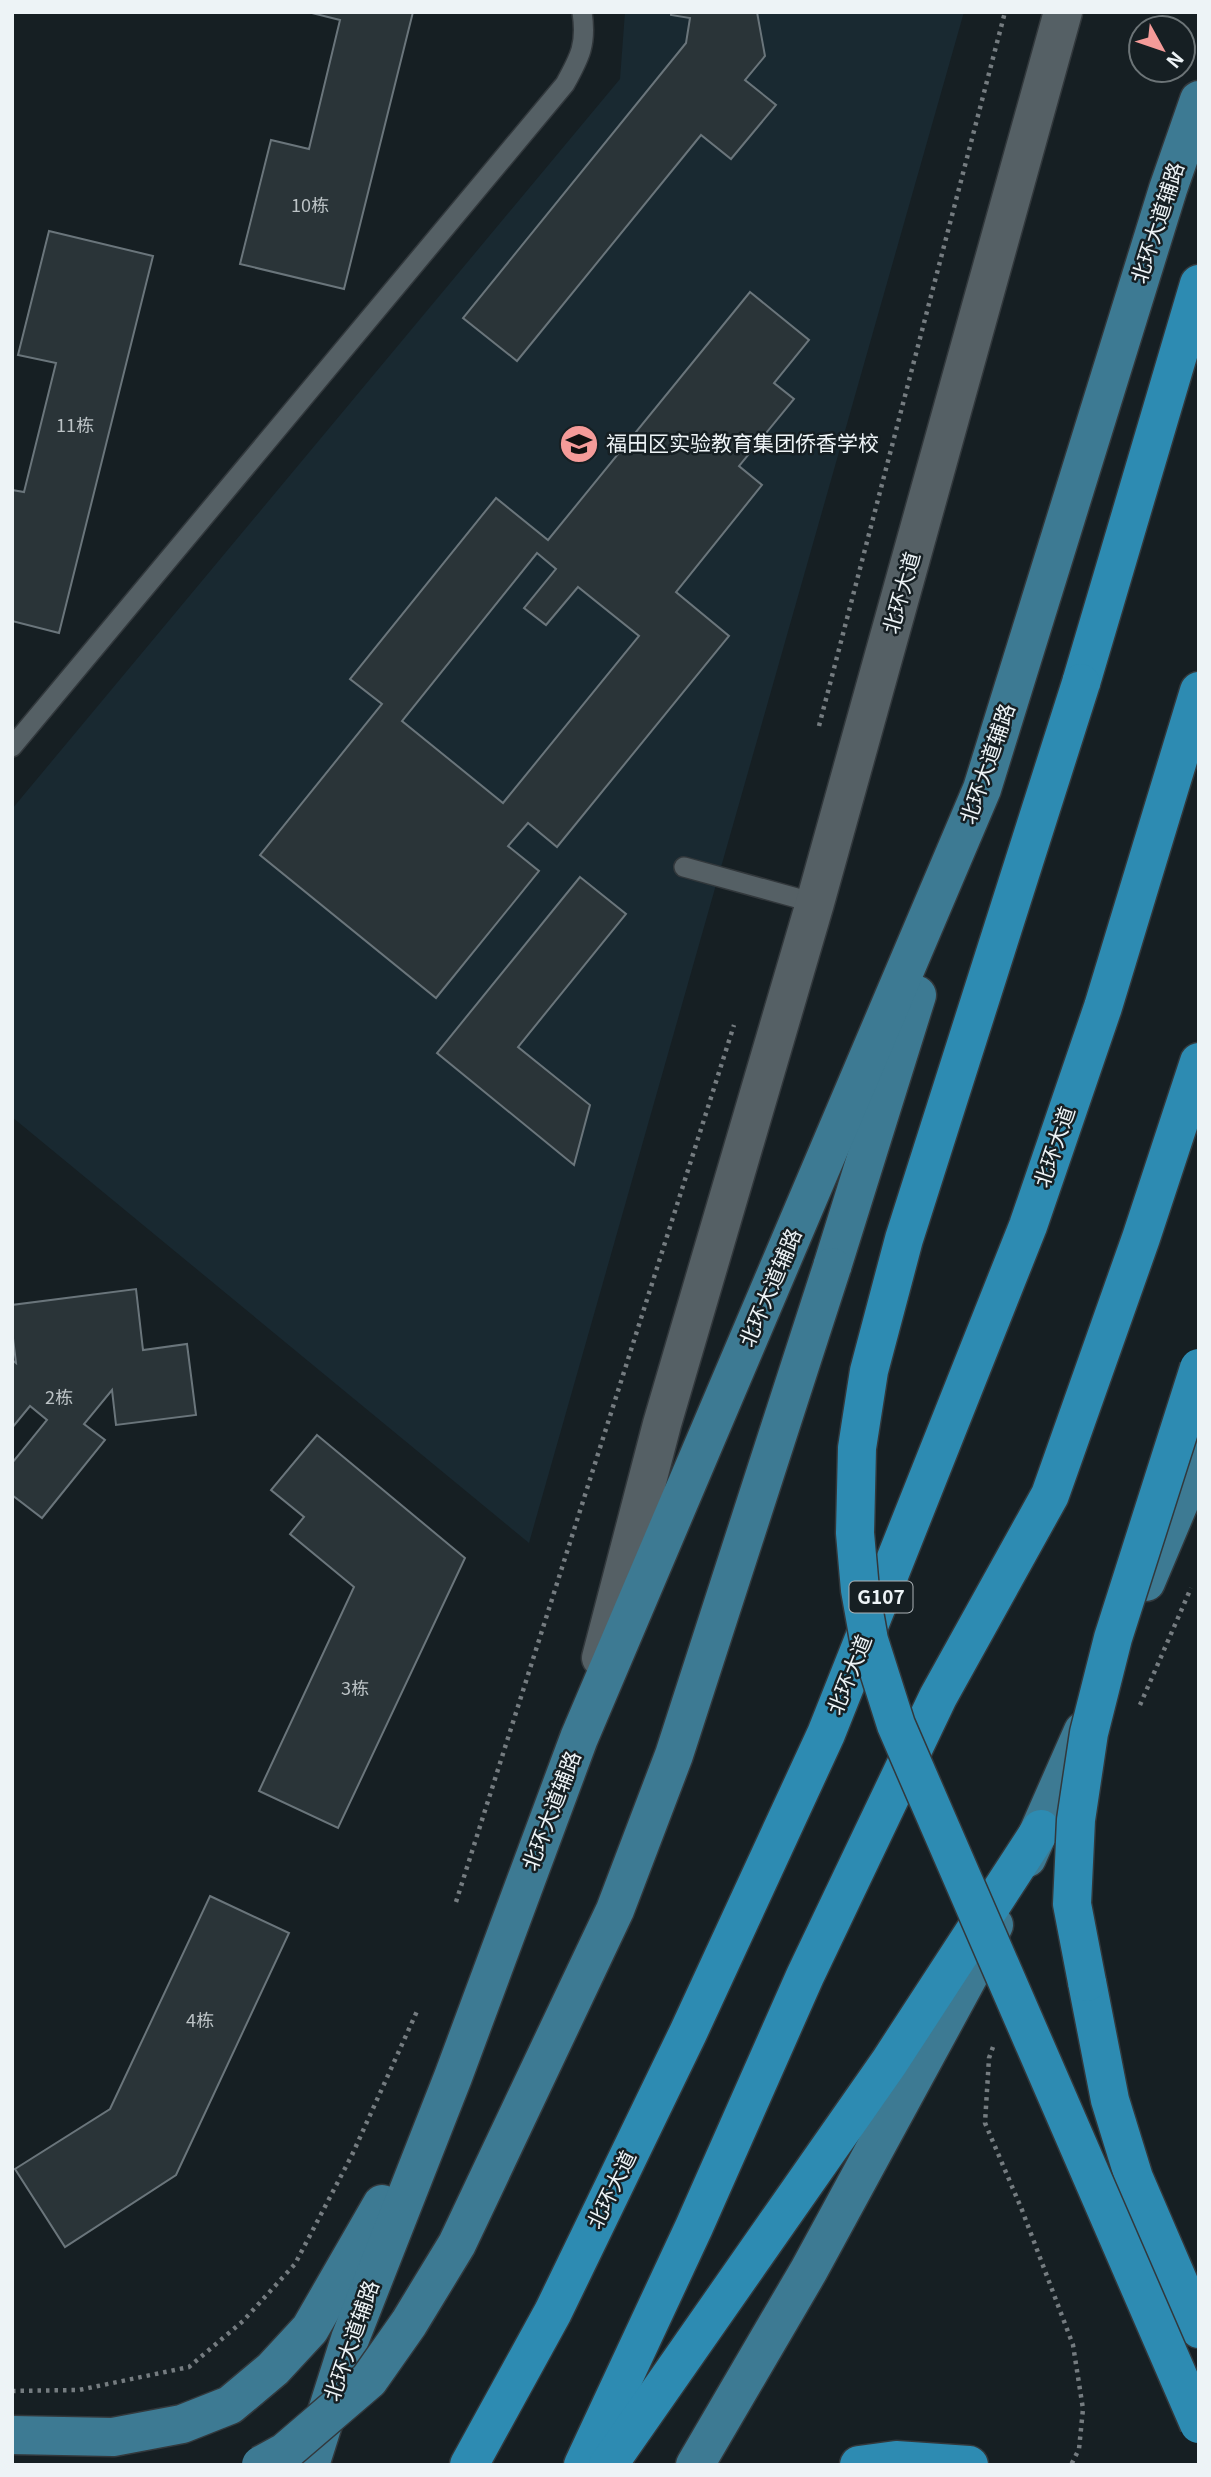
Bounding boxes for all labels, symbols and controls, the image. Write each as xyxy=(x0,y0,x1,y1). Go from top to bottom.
north arrow xyxy=(1127,14,1197,84)
text: N xyxy=(1161,47,1191,75)
street label: 北环大道辅路 xyxy=(1122,158,1190,287)
house number: 10栋 xyxy=(291,191,329,217)
house number: 11栋 xyxy=(56,411,94,437)
school or university icon: 福田区实验教育集团侨香学校 xyxy=(558,423,600,465)
place label: 福田区实验教育集团侨香学校 xyxy=(606,427,879,457)
street label: 北环大道 xyxy=(874,548,926,637)
street label: 北环大道辅路 xyxy=(951,699,1021,828)
street label: 北环大道 xyxy=(1025,1102,1081,1191)
street label: 北环大道辅路 xyxy=(731,1223,808,1351)
house number: 2栋 xyxy=(45,1383,73,1409)
road number: G107 xyxy=(850,1582,912,1612)
street label: 北环大道 xyxy=(819,1630,878,1719)
house number: 3栋 xyxy=(341,1674,369,1700)
street label: 北环大道辅路 xyxy=(514,1746,587,1874)
house number: 4栋 xyxy=(186,2006,214,2032)
street label: 北环大道 xyxy=(578,2145,642,2233)
street label: 北环大道辅路 xyxy=(315,2276,385,2405)

